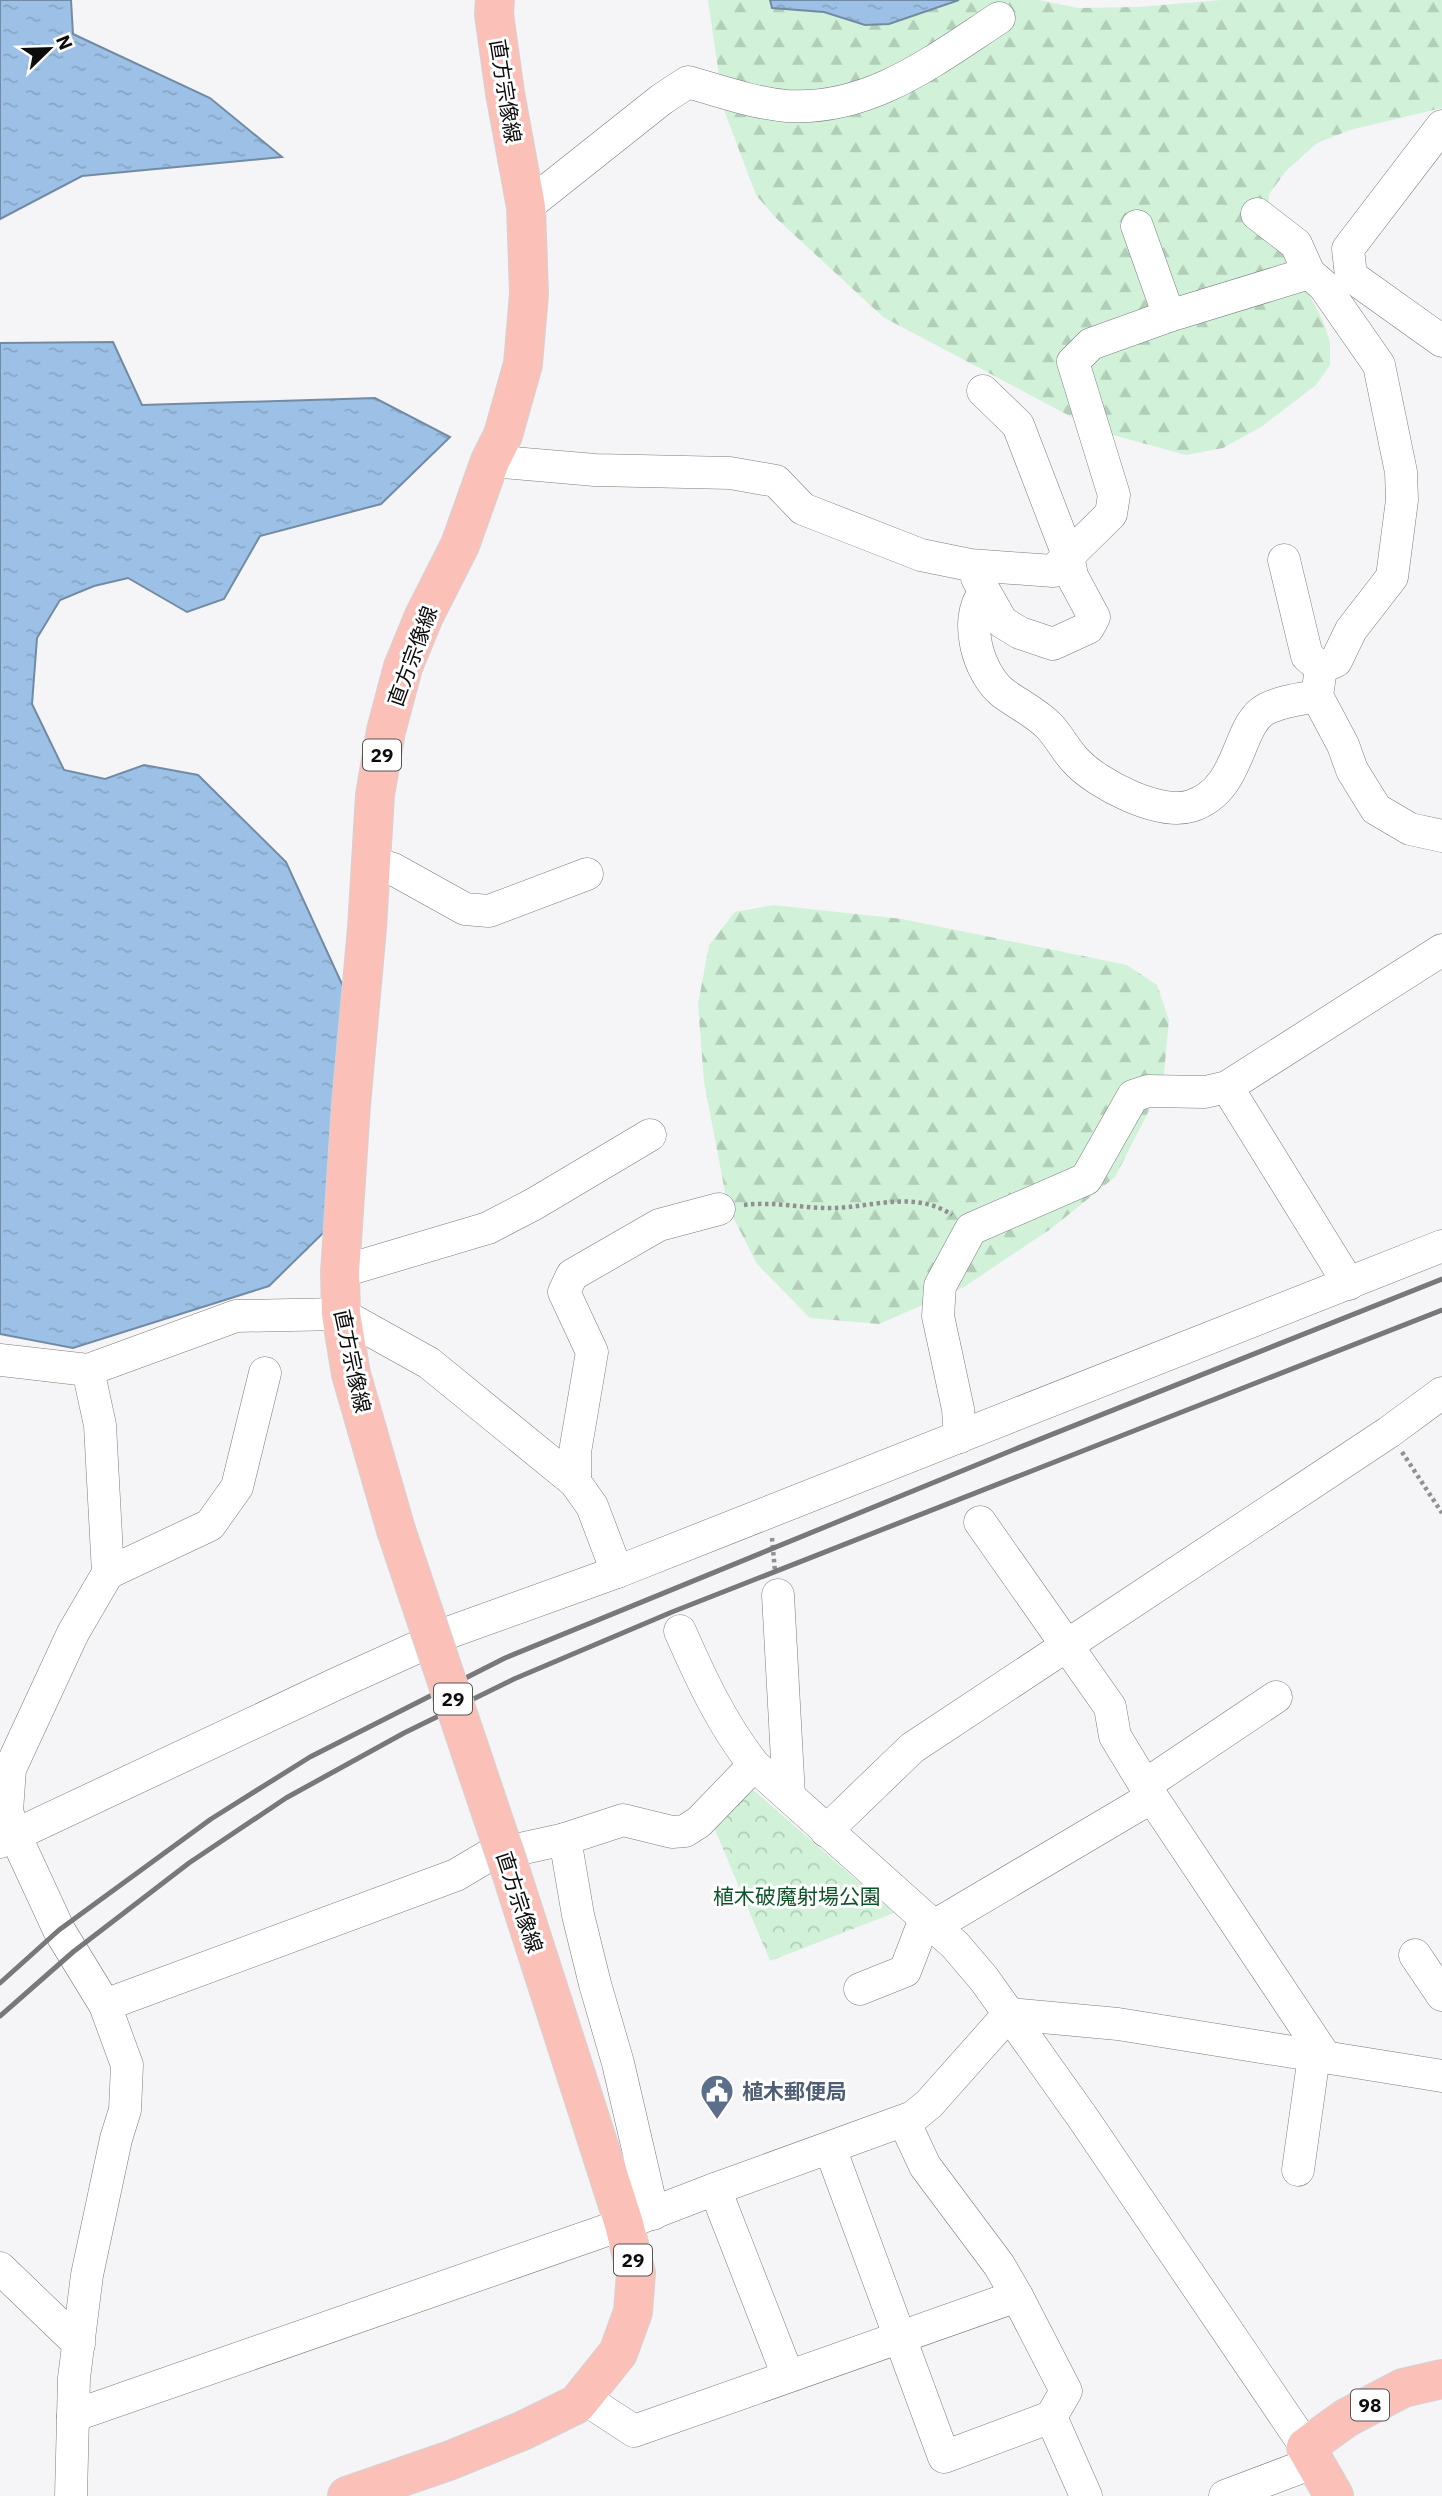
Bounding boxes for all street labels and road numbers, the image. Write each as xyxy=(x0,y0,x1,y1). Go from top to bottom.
street label: 直方宗像線 xyxy=(484,37,528,145)
street label: 直方宗像線 xyxy=(381,602,443,710)
road number: 29 xyxy=(363,740,401,770)
street label: 直方宗像線 xyxy=(328,1307,378,1415)
road number: 29 xyxy=(434,1684,472,1714)
street label: 直方宗像線 xyxy=(490,1848,550,1956)
road number: 29 xyxy=(614,2244,652,2276)
road number: 98 xyxy=(1351,2390,1389,2420)

